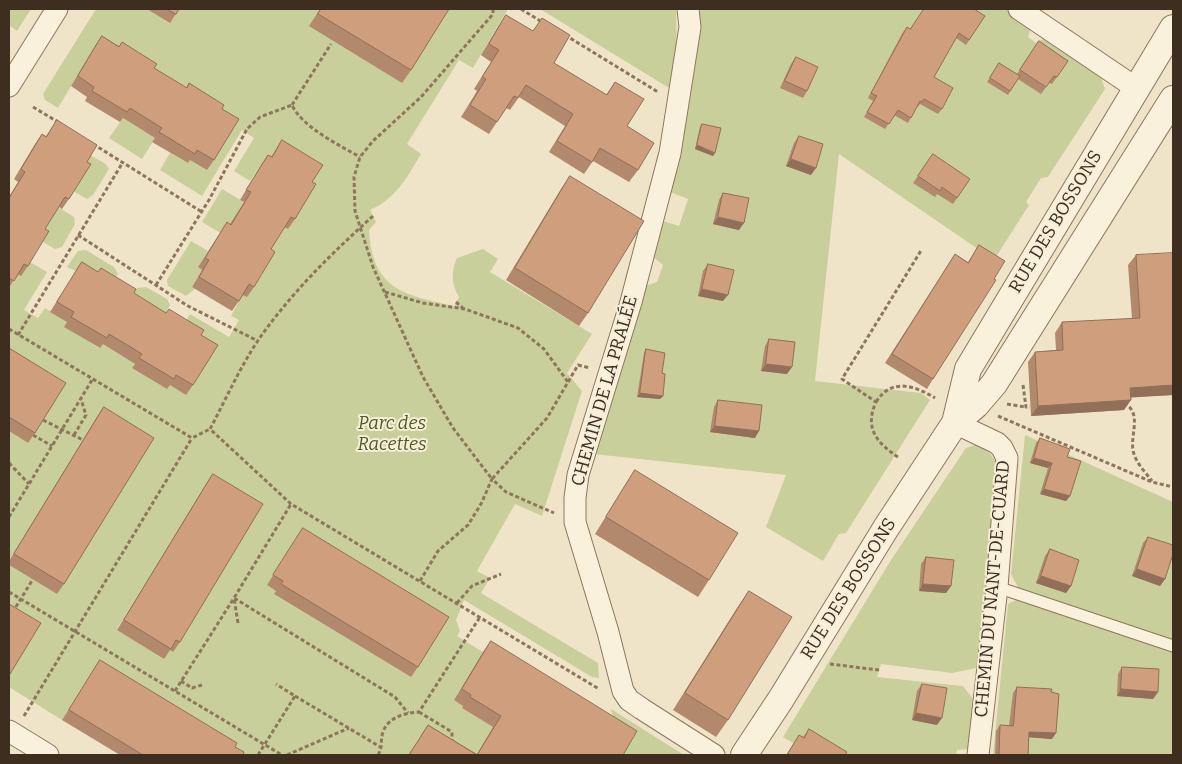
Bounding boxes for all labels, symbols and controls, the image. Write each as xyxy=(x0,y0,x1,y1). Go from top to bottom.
street label: RUE DES BOSSONS xyxy=(1005,147,1107,297)
street label: CHEMIN DE LA PRALÉE xyxy=(567,293,643,489)
park label: Parc des Racettes xyxy=(357,413,427,456)
street label: CHEMIN DU NANT-DE-CUARD xyxy=(971,459,1015,719)
street label: RUE DES BOSSONS xyxy=(797,514,901,664)

